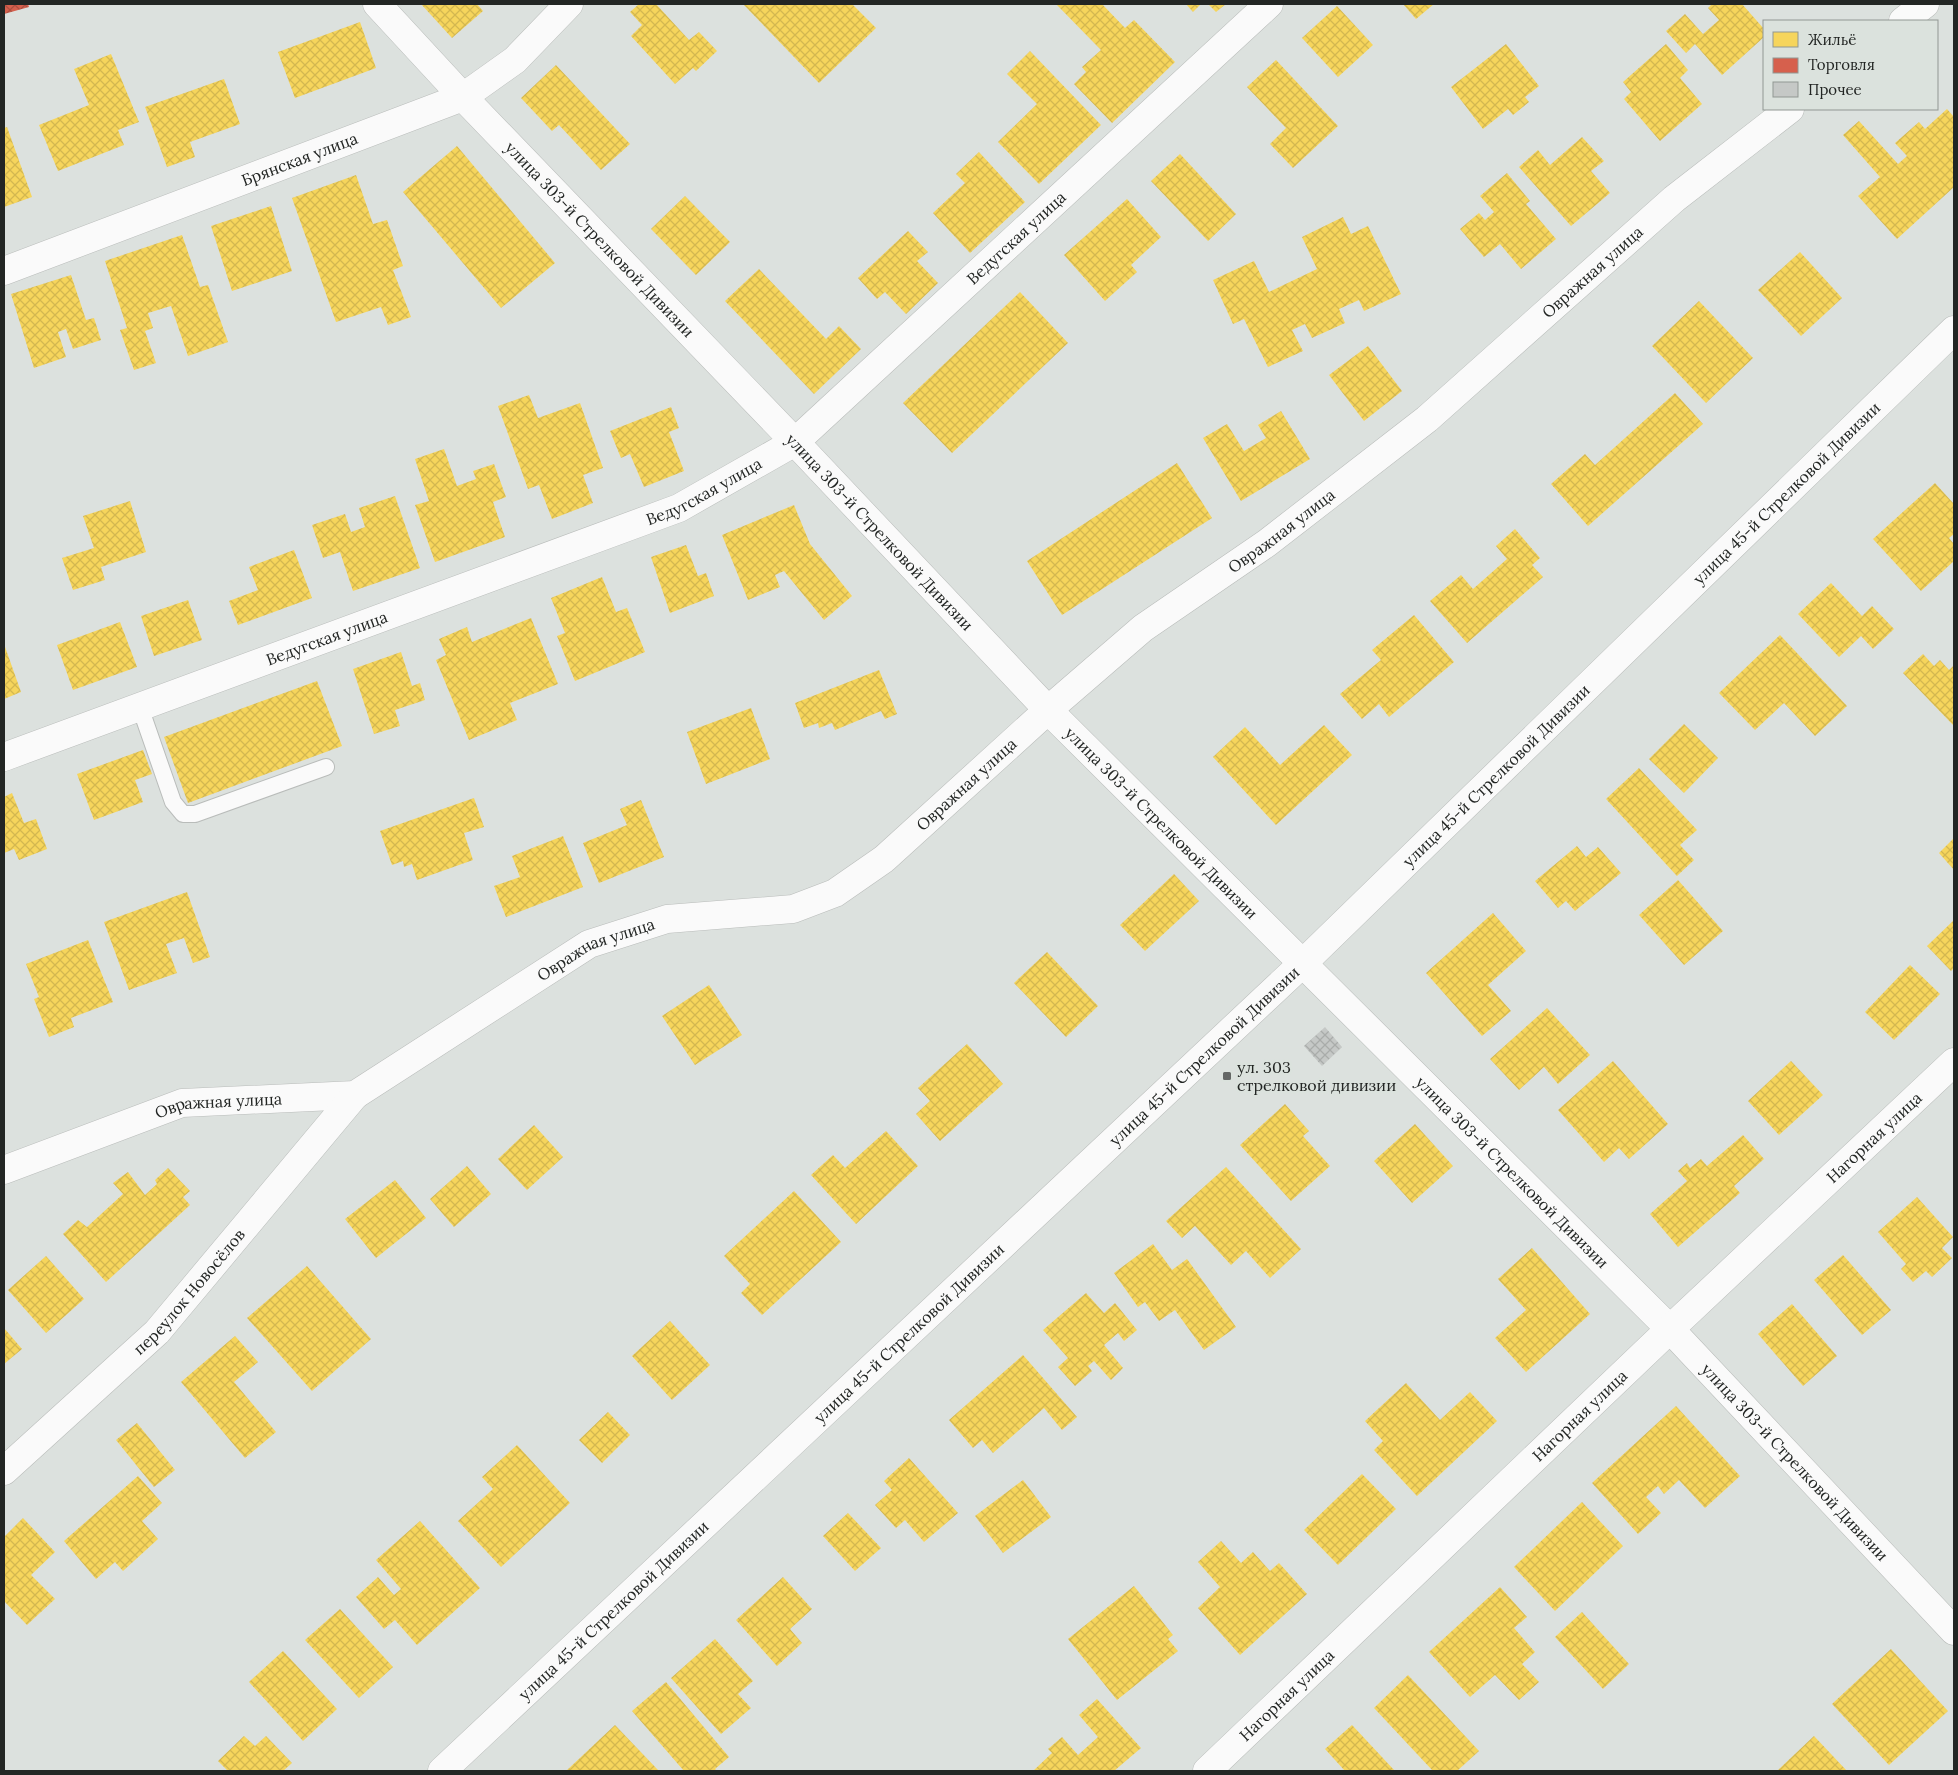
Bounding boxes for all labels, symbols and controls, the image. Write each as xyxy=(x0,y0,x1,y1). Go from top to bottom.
legend xyxy=(1763,20,1938,110)
text: Жильё xyxy=(1808,30,1856,49)
text: Торговля xyxy=(1808,55,1875,74)
text: Прочее xyxy=(1808,80,1862,99)
street label: Брянская улица xyxy=(239,128,360,190)
street label: улица 303-й Стрелковой Дивизии xyxy=(501,137,698,341)
street label: Ведугская улица xyxy=(962,187,1070,288)
street label: Овражная улица xyxy=(1538,222,1647,322)
street label: улица 45-й Стрелковой Дивизии xyxy=(1689,397,1884,588)
street label: улица 303-й Стрелковой Дивизии xyxy=(782,429,978,635)
street label: Ведугская улица xyxy=(643,453,765,529)
street label: Овражная улица xyxy=(1224,484,1339,577)
street label: Ведугская улица xyxy=(263,606,390,669)
street label: улица 45-й Стрелковой Дивизии xyxy=(1398,680,1594,871)
street label: улица 303-й Стрелковой Дивизии xyxy=(1061,723,1262,923)
street label: Овражная улица xyxy=(912,734,1021,835)
street label: Овражная улица xyxy=(533,914,657,985)
street label: улица 45-й Стрелковой Дивизии xyxy=(1105,962,1303,1150)
place label: ул. 303 стрелковой дивизии xyxy=(1237,1057,1396,1095)
marker: ул. 303 стрелковой дивизии xyxy=(1221,1070,1233,1082)
street label: улица 303-й Стрелковой Дивизии xyxy=(1412,1072,1613,1272)
street label: Овражная улица xyxy=(152,1088,282,1122)
street label: Нагорная улица xyxy=(1822,1088,1926,1187)
street label: переулок Новосёлов xyxy=(129,1225,249,1359)
street label: улица 45-й Стрелковой Дивизии xyxy=(809,1239,1008,1427)
street label: улица 303-й Стрелковой Дивизии xyxy=(1697,1359,1893,1565)
street label: Нагорная улица xyxy=(1528,1365,1631,1465)
street label: улица 45-й Стрелковой Дивизии xyxy=(514,1516,713,1704)
street label: Нагорная улица xyxy=(1235,1645,1338,1745)

